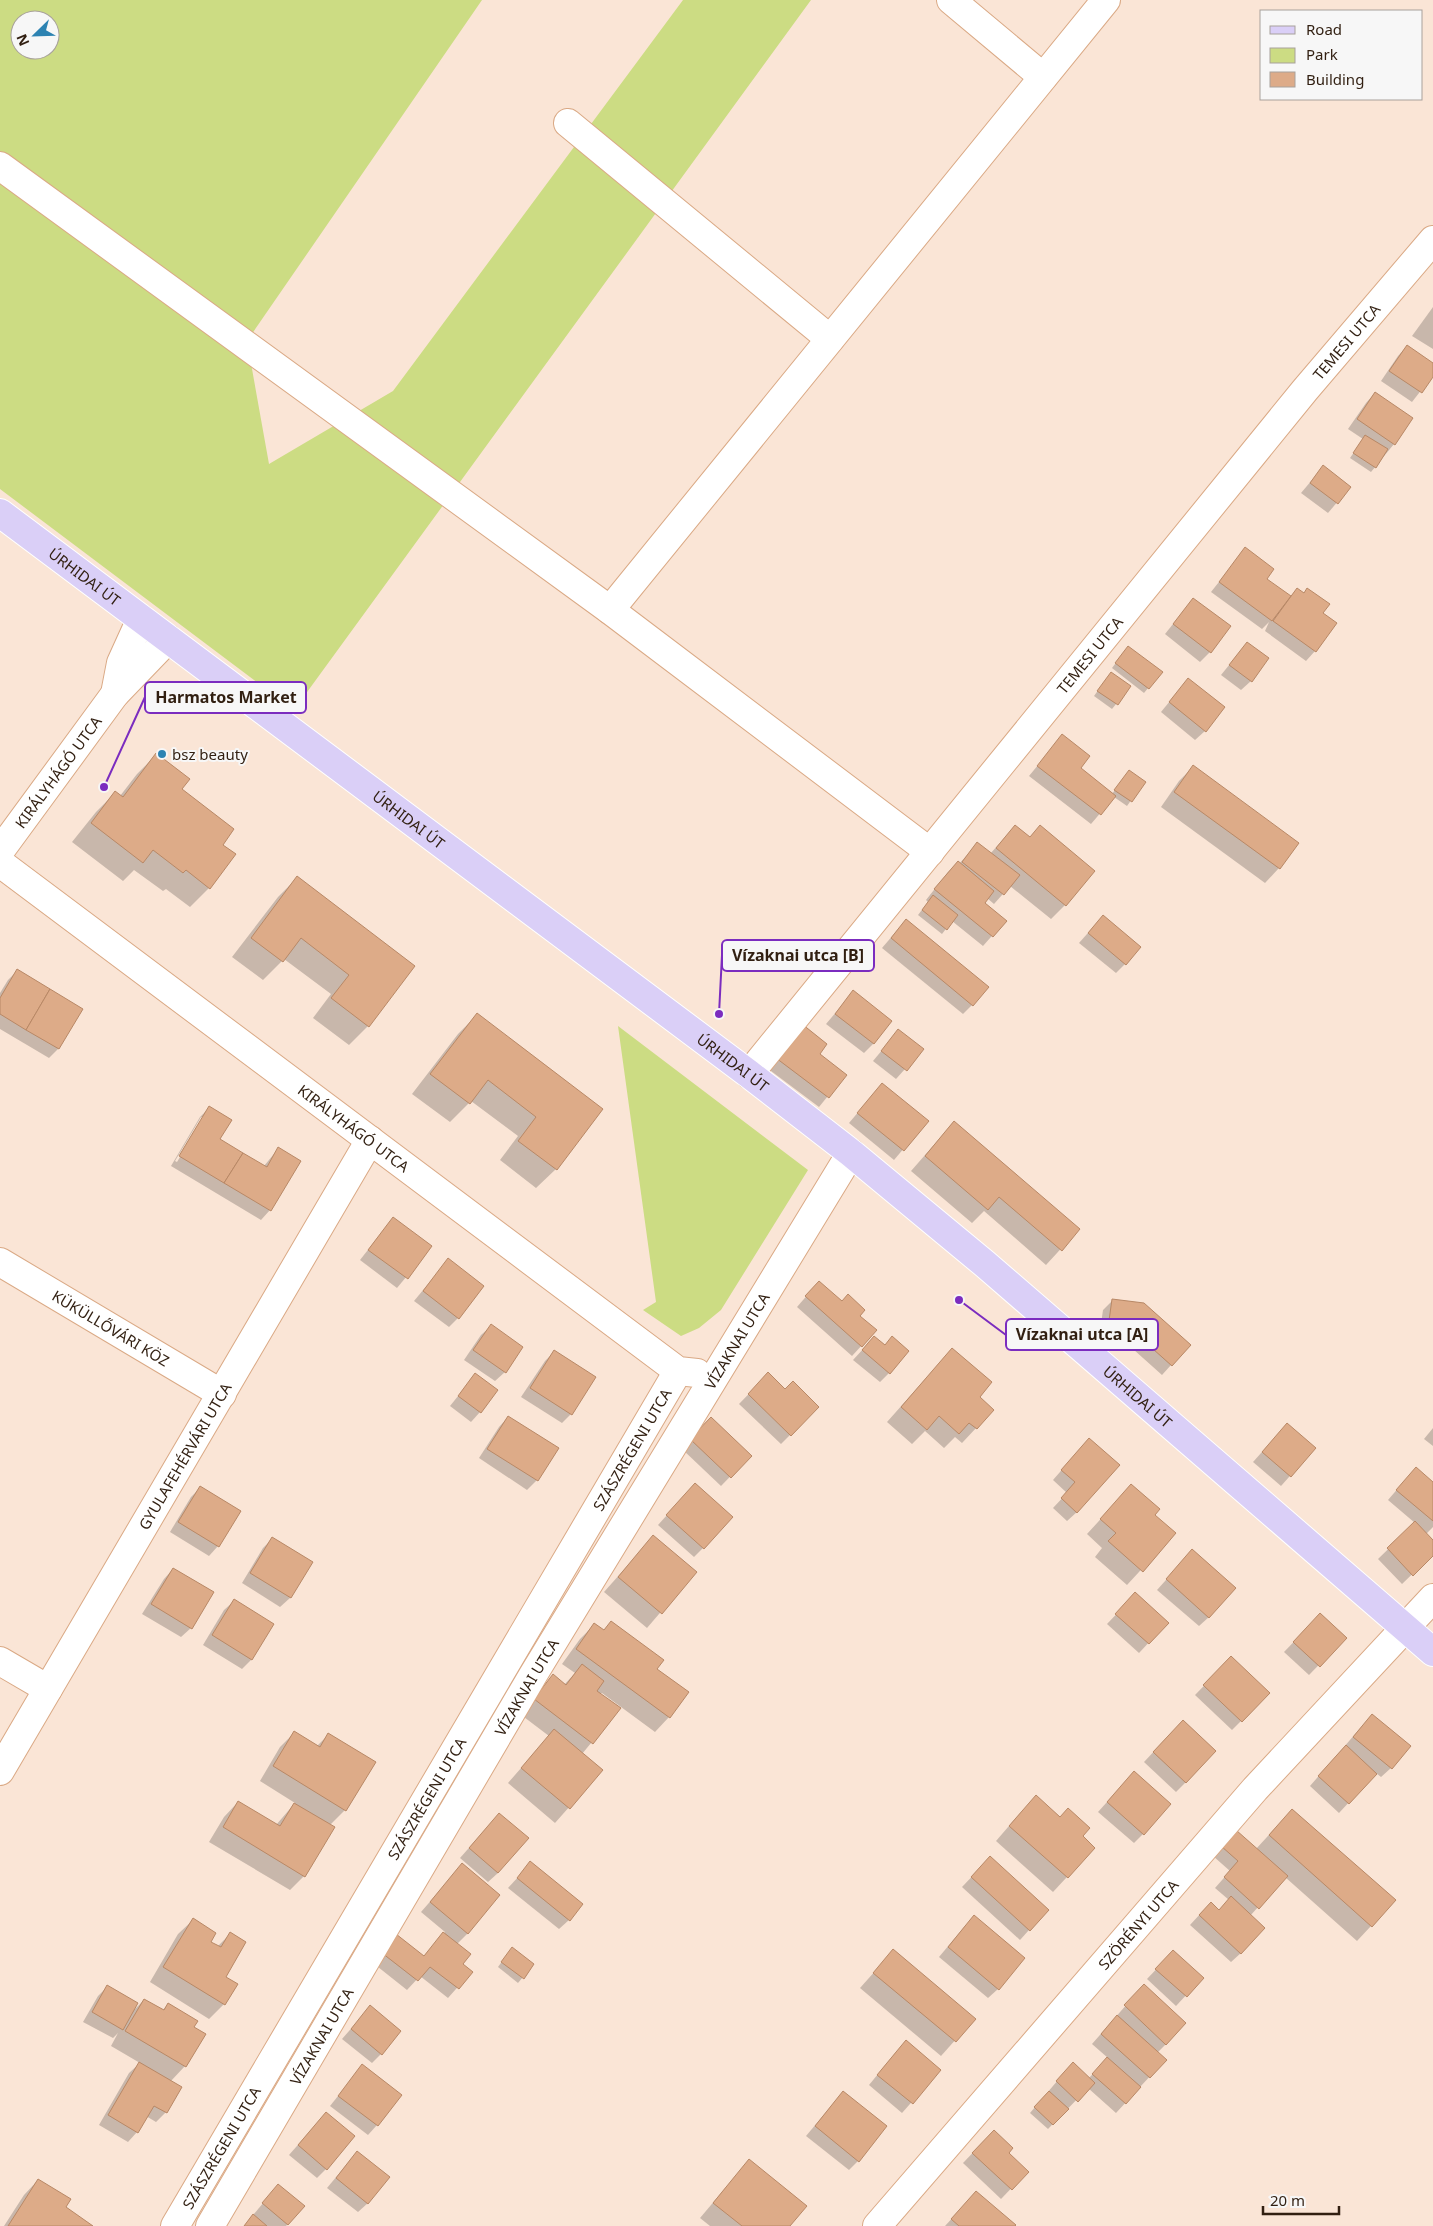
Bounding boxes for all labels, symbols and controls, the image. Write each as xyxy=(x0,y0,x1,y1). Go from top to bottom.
north arrow xyxy=(10,10,60,60)
legend xyxy=(1260,10,1423,100)
text: Road xyxy=(1306,19,1342,39)
text: N xyxy=(12,31,34,49)
text: Park xyxy=(1306,44,1338,64)
text: Building xyxy=(1306,69,1364,89)
street label: TEMESI UTCA xyxy=(1308,299,1385,384)
street label: ÚRHIDAI ÚT xyxy=(45,543,125,610)
street label: TEMESI UTCA xyxy=(1052,612,1127,698)
callout: Harmatos Market xyxy=(145,682,306,713)
text: Harmatos Market xyxy=(155,686,297,708)
street label: KIRÁLYHÁGÓ UTCA xyxy=(10,712,106,832)
place label: bsz beauty xyxy=(172,744,248,764)
marker: bsz beauty xyxy=(156,748,168,760)
street label: ÚRHIDAI ÚT xyxy=(369,786,450,853)
callout: Vízaknai utca [B] xyxy=(722,940,874,971)
text: Vízaknai utca [B] xyxy=(732,944,864,966)
street label: ÚRHIDAI ÚT xyxy=(693,1029,774,1096)
street label: KIRÁLYHÁGÓ UTCA xyxy=(294,1080,414,1177)
street label: KÜKÜLLŐVÁRI KÖZ xyxy=(49,1285,173,1371)
street label: VÍZAKNAI UTCA xyxy=(700,1288,774,1393)
callout: Vízaknai utca [A] xyxy=(1006,1319,1158,1350)
text: Vízaknai utca [A] xyxy=(1016,1323,1148,1345)
street label: ÚRHIDAI ÚT xyxy=(1099,1361,1177,1432)
street label: GYULAFEHÉRVÁRI UTCA xyxy=(134,1379,236,1533)
street label: SZÁSZRÉGENI UTCA xyxy=(588,1384,676,1514)
street label: VÍZAKNAI UTCA xyxy=(490,1634,563,1739)
street label: SZÁSZRÉGENI UTCA xyxy=(383,1733,471,1863)
street label: SZÖRÉNYI UTCA xyxy=(1093,1875,1183,1974)
street label: VÍZAKNAI UTCA xyxy=(285,1983,358,2089)
street label: SZÁSZRÉGENI UTCA xyxy=(177,2082,265,2212)
scale bar xyxy=(1263,2184,1339,2216)
text: 20 m xyxy=(1270,2190,1305,2210)

